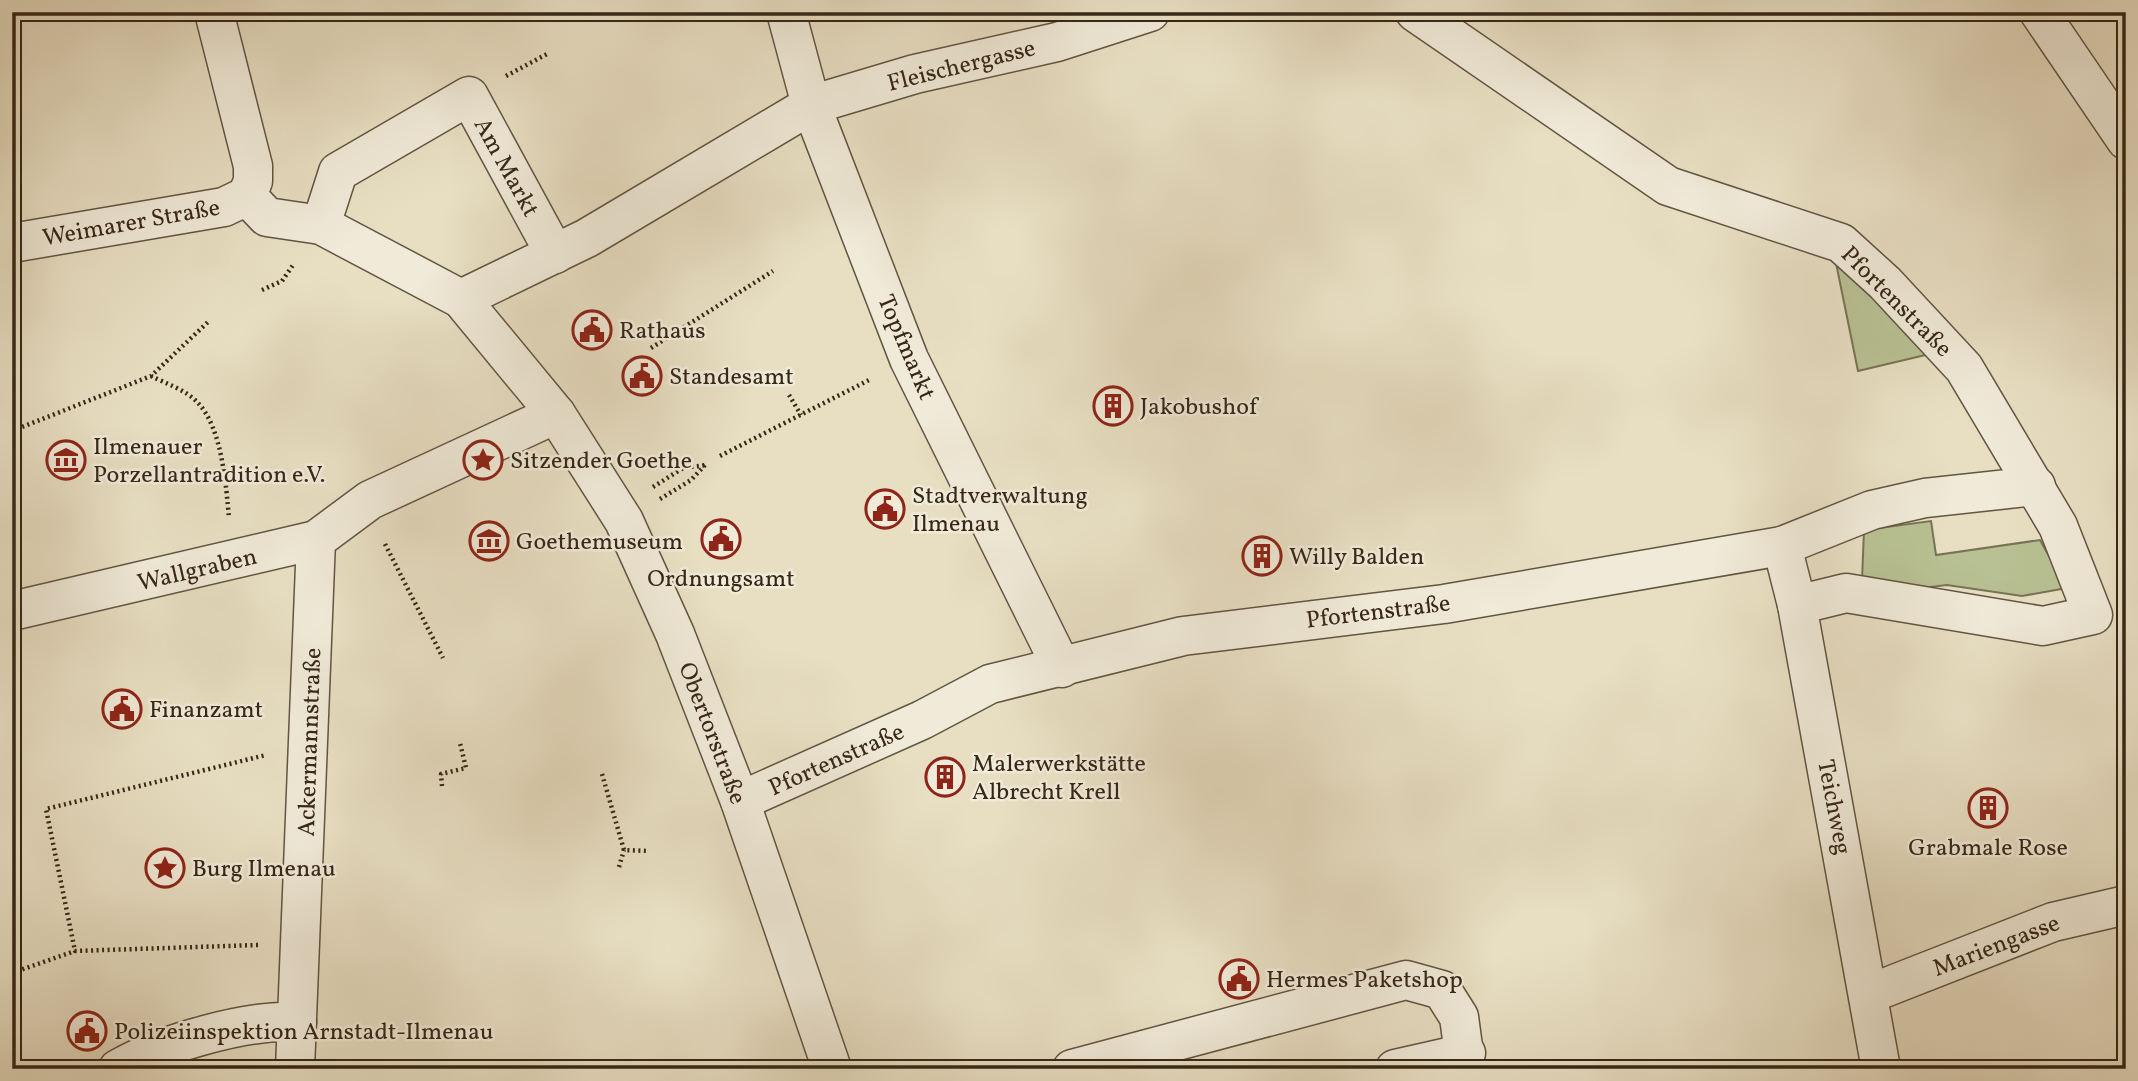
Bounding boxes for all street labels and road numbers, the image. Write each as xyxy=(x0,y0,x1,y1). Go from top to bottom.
street label: Fleischergasse xyxy=(884,32,1039,102)
street label: Am Markt xyxy=(464,112,546,224)
street label: Weimarer Straße xyxy=(40,192,223,256)
street label: Pfortenstraße xyxy=(1832,239,1959,366)
street label: Topfmarkt xyxy=(868,290,943,406)
street label: Wallgraben xyxy=(134,541,261,601)
street label: Pfortenstraße xyxy=(1304,587,1452,639)
street label: Ackermannstraße xyxy=(291,647,331,837)
street label: Obertorstraße xyxy=(668,658,754,810)
street label: Pfortenstraße xyxy=(764,716,910,806)
street label: Teichweg xyxy=(1807,757,1859,858)
street label: Mariengasse xyxy=(1928,907,2065,987)

